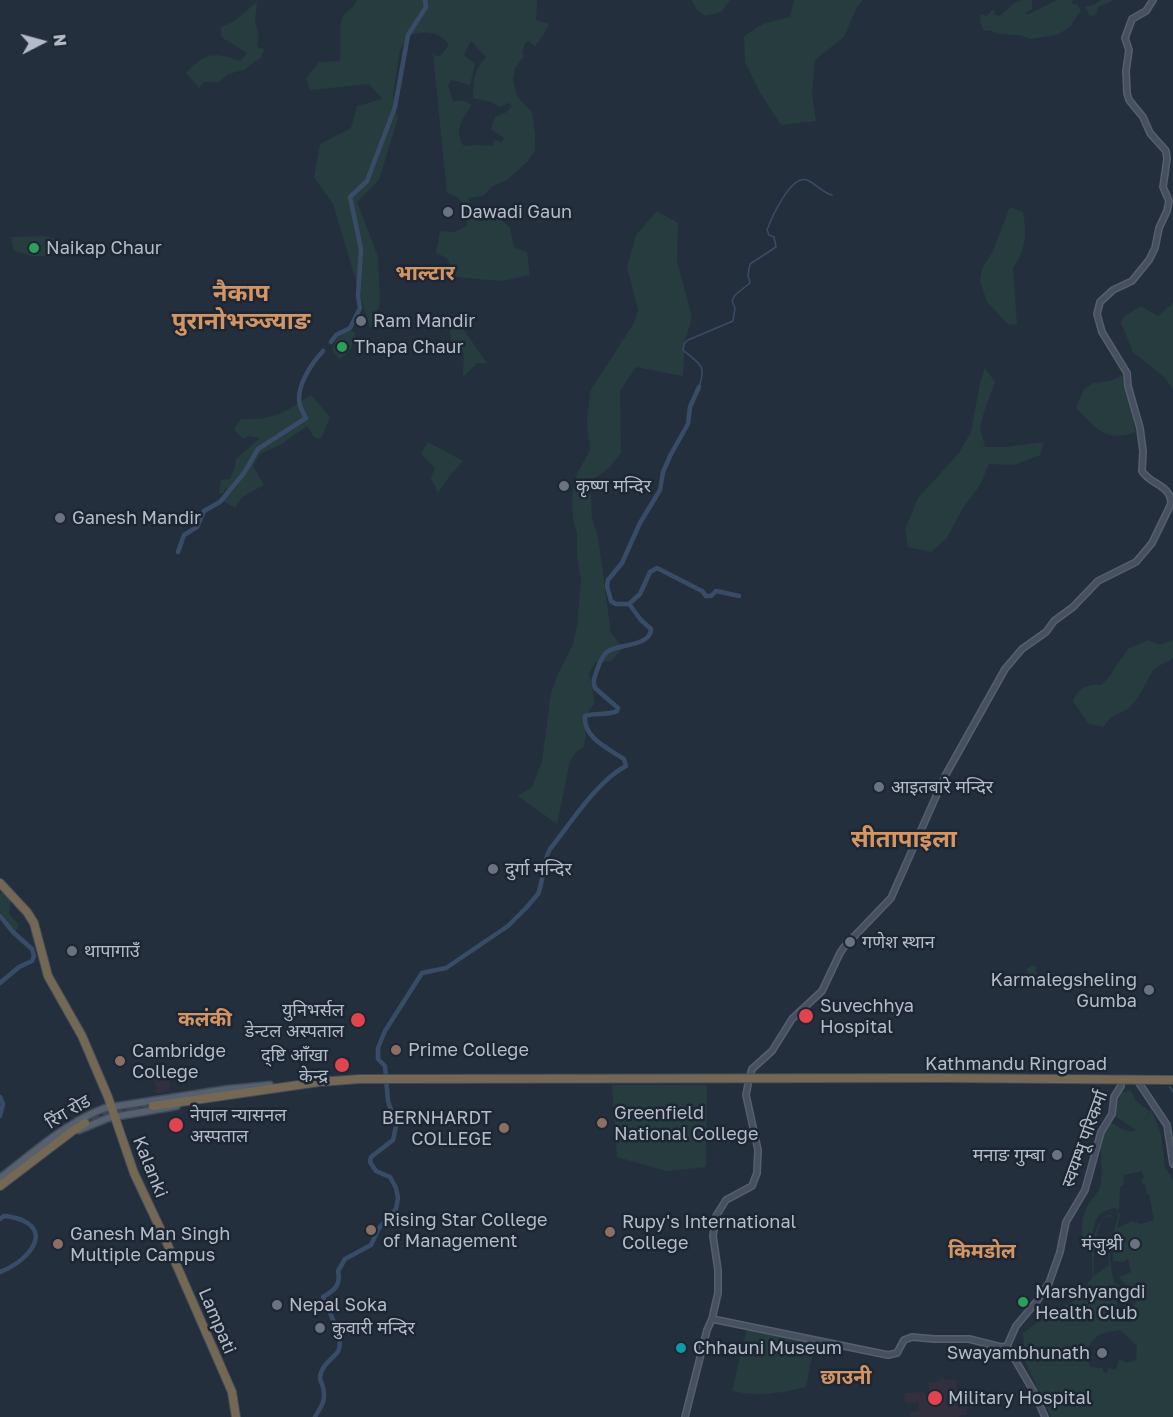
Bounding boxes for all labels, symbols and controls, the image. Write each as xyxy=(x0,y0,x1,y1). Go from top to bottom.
north arrow xyxy=(12,12,72,72)
text: N xyxy=(49,33,70,47)
place label: Dawadi Gaun xyxy=(460,201,572,223)
marker: Dawadi Gaun xyxy=(441,205,455,219)
place label: Naikap Chaur xyxy=(46,237,162,259)
marker: Naikap Chaur xyxy=(27,241,41,255)
district label: भाल्टार xyxy=(395,260,455,286)
district label: नैकाप पुरानोभञ्ज्याङ xyxy=(172,279,310,335)
place label: Ram Mandir xyxy=(373,310,475,332)
marker: Ram Mandir xyxy=(354,314,368,328)
place label: Thapa Chaur xyxy=(354,336,464,358)
marker: Thapa Chaur xyxy=(335,340,349,354)
place label: कृष्ण मन्दिर xyxy=(576,475,651,497)
marker: कृष्ण मन्दिर xyxy=(557,479,571,493)
place label: Ganesh Mandir xyxy=(72,507,201,529)
marker: Ganesh Mandir xyxy=(53,511,67,525)
place label: आइतबारे मन्दिर xyxy=(891,776,993,798)
marker: आइतबारे मन्दिर xyxy=(872,780,886,794)
district label: सीतापाइला xyxy=(851,825,957,853)
place label: दुर्गा मन्दिर xyxy=(505,858,572,880)
marker: दुर्गा मन्दिर xyxy=(486,862,500,876)
place label: गणेश स्थान xyxy=(862,931,935,953)
marker: गणेश स्थान xyxy=(843,935,857,949)
place label: थापागाउँ xyxy=(84,940,140,962)
marker: थापागाउँ xyxy=(65,944,79,958)
place label: Karmalegsheling Gumba xyxy=(991,969,1137,1012)
marker: Karmalegsheling Gumba xyxy=(1142,983,1156,997)
place label: Suvechhya Hospital xyxy=(820,995,914,1038)
place label: युनिभर्सल डेन्टल अस्पताल xyxy=(245,999,344,1042)
marker: Suvechhya Hospital xyxy=(797,1007,815,1025)
district label: कलंकी xyxy=(178,1008,232,1032)
marker: युनिभर्सल डेन्टल अस्पताल xyxy=(349,1011,367,1029)
place label: Prime College xyxy=(408,1039,529,1061)
place label: Cambridge College xyxy=(132,1040,226,1082)
marker: Prime College xyxy=(389,1043,403,1057)
place label: द्ष्टि आँखा केन्द्र xyxy=(261,1044,328,1086)
street label: Kathmandu Ringroad xyxy=(925,1053,1107,1075)
marker: Cambridge College xyxy=(113,1054,127,1068)
marker: द्ष्टि आँखा केन्द्र xyxy=(333,1056,351,1074)
street label: स्वयम्भू परिकर्मा xyxy=(1057,1088,1113,1190)
street label: रिंग रोड xyxy=(42,1090,94,1134)
place label: Greenfield National College xyxy=(614,1102,758,1144)
place label: नेपाल न्यासनल अस्पताल xyxy=(190,1104,286,1146)
place label: BERNHARDT COLLEGE xyxy=(382,1107,492,1150)
marker: नेपाल न्यासनल अस्पताल xyxy=(167,1116,185,1134)
marker: Greenfield National College xyxy=(595,1116,609,1130)
marker: BERNHARDT COLLEGE xyxy=(497,1121,511,1135)
street label: Kalanki xyxy=(128,1133,172,1201)
place label: मनाङ गुम्बा xyxy=(973,1144,1045,1166)
marker: मनाङ गुम्बा xyxy=(1050,1148,1064,1162)
place label: Rising Star College of Management xyxy=(383,1209,547,1252)
place label: Rupy's International College xyxy=(622,1211,796,1254)
place label: Ganesh Man Singh Multiple Campus xyxy=(70,1223,230,1266)
marker: Rising Star College of Management xyxy=(364,1223,378,1237)
marker: Rupy's International College xyxy=(603,1225,617,1239)
place label: मंजुश्री xyxy=(1081,1233,1123,1255)
marker: Ganesh Man Singh Multiple Campus xyxy=(51,1237,65,1251)
marker: मंजुश्री xyxy=(1128,1237,1142,1251)
district label: किमडोल xyxy=(948,1240,1016,1264)
place label: Marshyangdi Health Club xyxy=(1035,1281,1146,1324)
street label: Lampati xyxy=(193,1285,241,1357)
place label: Nepal Soka xyxy=(289,1294,387,1316)
marker: Marshyangdi Health Club xyxy=(1016,1295,1030,1309)
marker: Nepal Soka xyxy=(270,1298,284,1312)
place label: कुवारी मन्दिर xyxy=(332,1317,415,1339)
marker: कुवारी मन्दिर xyxy=(313,1321,327,1335)
place label: Chhauni Museum xyxy=(693,1337,842,1359)
marker: Chhauni Museum xyxy=(674,1341,688,1355)
place label: Swayambhunath xyxy=(947,1342,1090,1364)
marker: Swayambhunath xyxy=(1095,1346,1109,1360)
district label: छाउनी xyxy=(821,1366,871,1390)
place label: Military Hospital xyxy=(948,1387,1091,1409)
marker: Military Hospital xyxy=(926,1389,944,1407)

